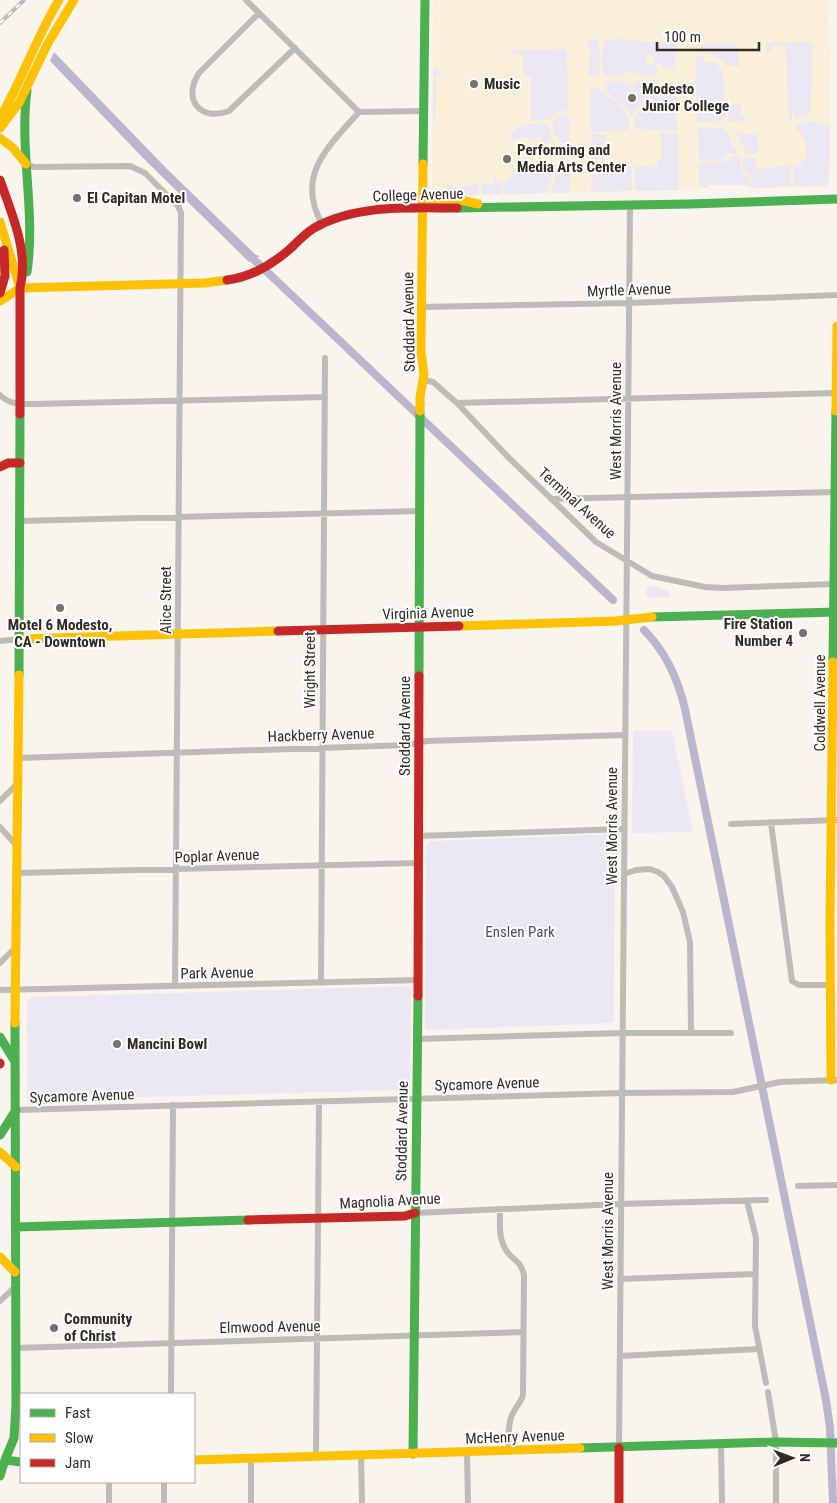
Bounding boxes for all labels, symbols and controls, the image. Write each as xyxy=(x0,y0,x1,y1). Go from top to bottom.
scale bar xyxy=(657,20,760,52)
text: 100 m xyxy=(664,28,701,46)
place label: Music xyxy=(484,75,520,93)
marker: Music xyxy=(468,78,480,90)
place label: Modesto Junior College xyxy=(642,80,729,115)
marker: Modesto Junior College xyxy=(626,92,638,104)
place label: Performing and Media Arts Center xyxy=(517,141,626,176)
marker: Performing and Media Arts Center xyxy=(501,153,513,165)
street label: College Avenue xyxy=(372,184,464,206)
place label: El Capitan Motel xyxy=(87,189,185,207)
marker: El Capitan Motel xyxy=(71,192,83,204)
street label: Stoddard Avenue xyxy=(399,272,419,372)
street label: Myrtle Avenue xyxy=(587,280,671,300)
street label: West Morris Avenue xyxy=(607,362,625,480)
street label: Terminal Avenue xyxy=(535,464,619,542)
street label: Alice Street xyxy=(157,566,175,634)
marker: Motel 6 Modesto, CA - Downtown xyxy=(54,602,66,614)
street label: Virginia Avenue xyxy=(382,602,474,624)
place label: Fire Station Number 4 xyxy=(724,615,793,650)
place label: Motel 6 Modesto, CA - Downtown xyxy=(8,616,112,651)
marker: Fire Station Number 4 xyxy=(797,627,809,639)
street label: Wright Street xyxy=(301,632,319,708)
street label: Coldwell Avenue xyxy=(811,654,829,752)
street label: Stoddard Avenue xyxy=(396,676,414,776)
street label: Hackberry Avenue xyxy=(267,724,375,746)
street label: West Morris Avenue xyxy=(603,767,621,885)
street label: Poplar Avenue xyxy=(174,846,260,866)
park label: Enslen Park xyxy=(485,923,555,941)
street label: Park Avenue xyxy=(180,963,254,983)
place label: Mancini Bowl xyxy=(127,1035,207,1053)
marker: Mancini Bowl xyxy=(111,1038,123,1050)
street label: Sycamore Avenue xyxy=(434,1073,540,1095)
street label: Stoddard Avenue xyxy=(392,1081,412,1181)
street label: Sycamore Avenue xyxy=(29,1085,135,1107)
street label: West Morris Avenue xyxy=(599,1172,617,1290)
street label: Magnolia Avenue xyxy=(339,1189,441,1213)
place label: Community of Christ xyxy=(64,1310,132,1345)
street label: Elmwood Avenue xyxy=(219,1317,321,1337)
marker: Community of Christ xyxy=(48,1322,60,1334)
legend xyxy=(20,1393,195,1483)
text: Fast xyxy=(65,1404,90,1422)
street label: McHenry Avenue xyxy=(465,1426,565,1448)
text: Slow xyxy=(65,1429,94,1447)
north arrow xyxy=(767,1433,817,1483)
text: N xyxy=(797,1453,813,1462)
text: Jam xyxy=(65,1454,91,1472)

